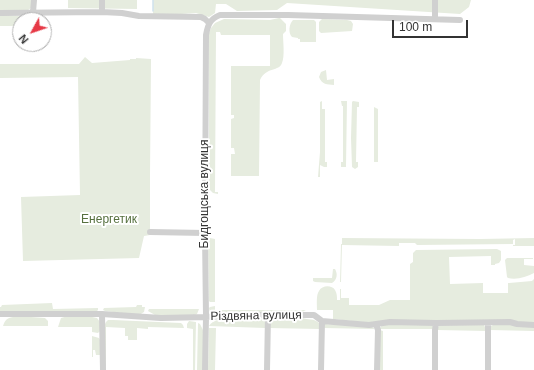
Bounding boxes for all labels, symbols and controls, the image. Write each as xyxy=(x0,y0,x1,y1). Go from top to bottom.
north arrow xyxy=(12,12,52,52)
scale bar xyxy=(394,12,470,38)
text: 100 m xyxy=(399,20,432,34)
text: N xyxy=(16,32,31,46)
street label: Бидгощська вулиця xyxy=(198,140,212,248)
park label: Енергетик xyxy=(81,213,137,227)
street label: Різдвяна вулиця xyxy=(210,308,302,324)

